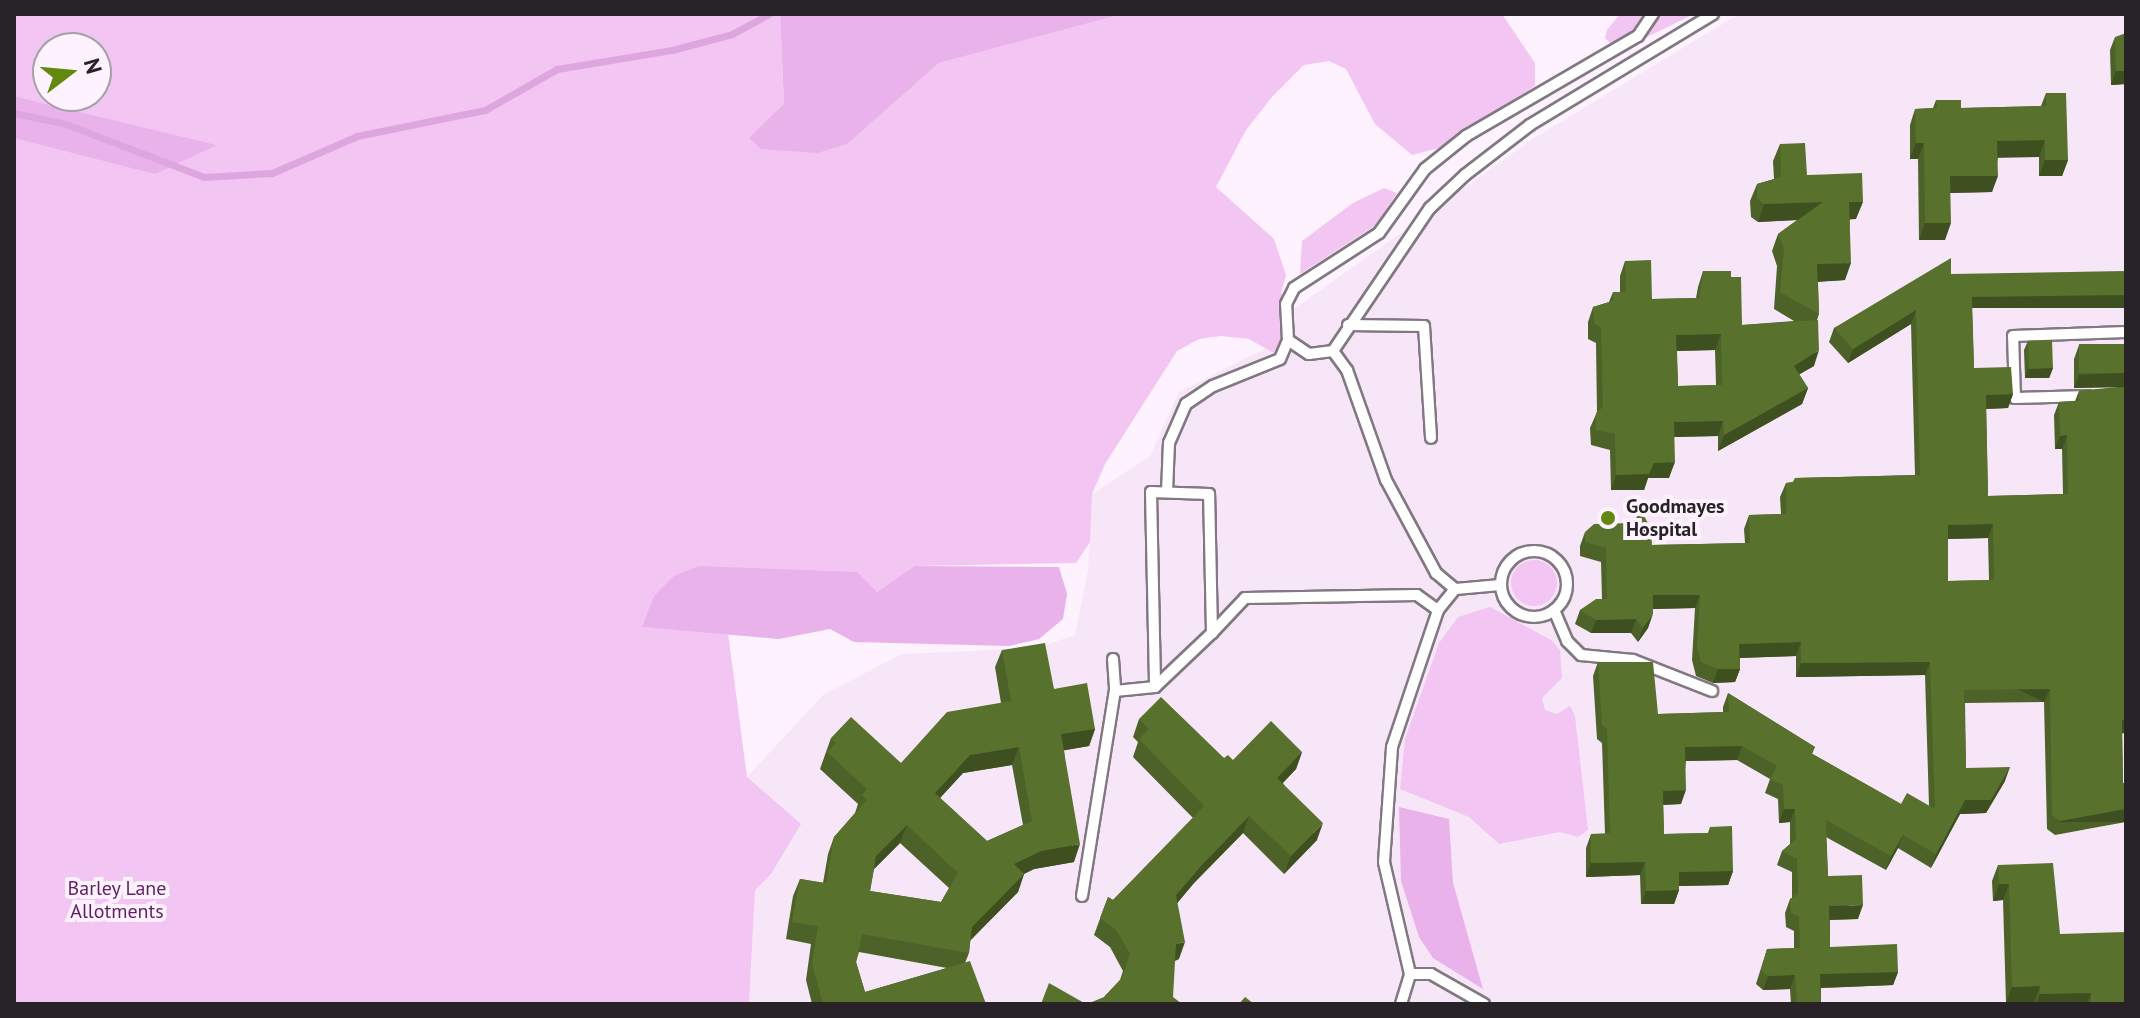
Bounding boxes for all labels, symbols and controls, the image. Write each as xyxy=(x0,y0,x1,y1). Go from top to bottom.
north arrow xyxy=(32,32,112,112)
text: N xyxy=(78,55,109,77)
place label: Goodmayes Hospital xyxy=(1626,494,1724,541)
marker: Goodmayes Hospital xyxy=(1597,507,1619,529)
park label: Barley Lane Allotments xyxy=(67,876,167,923)

